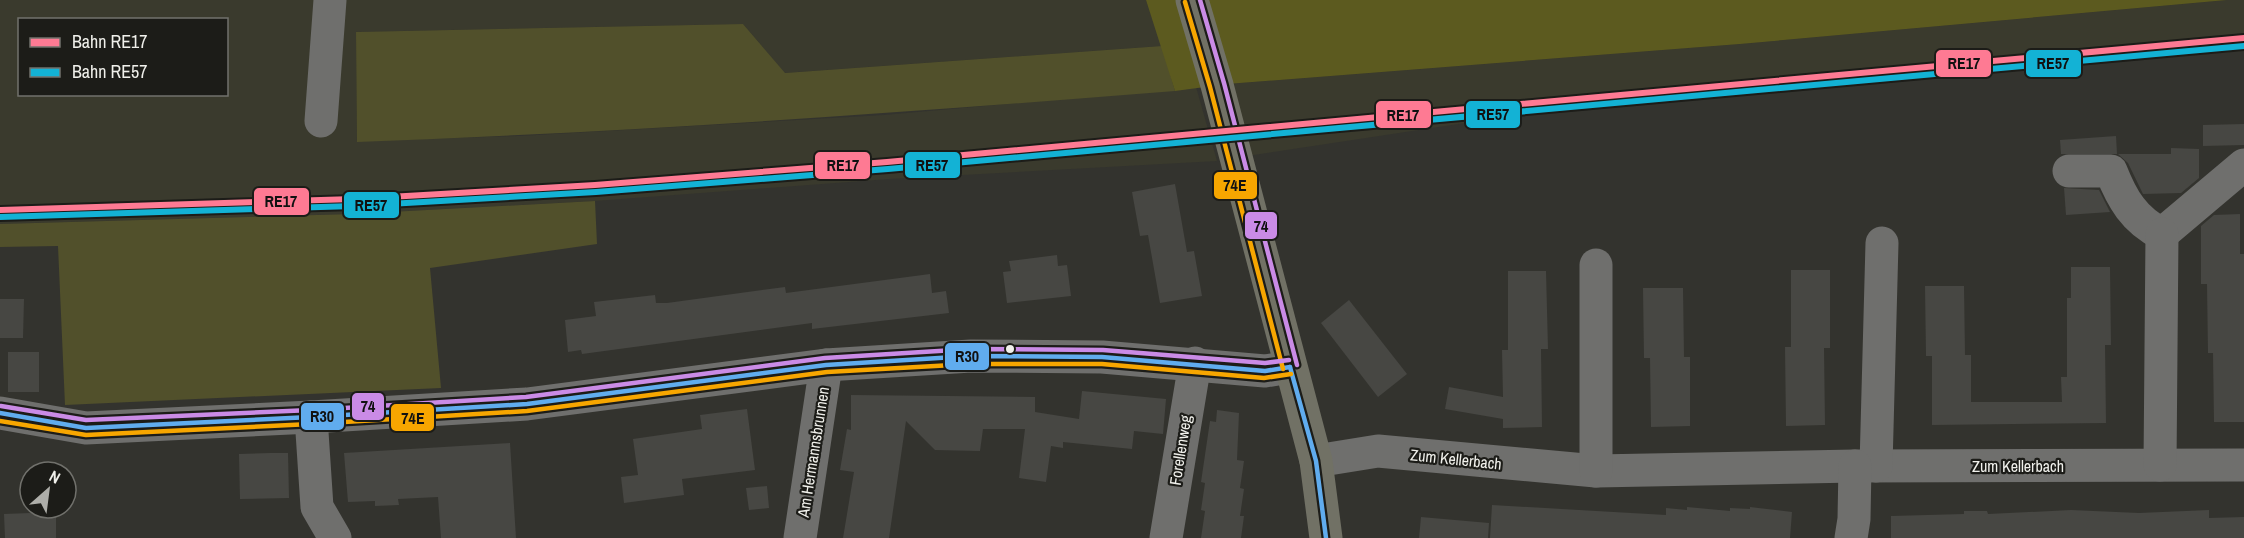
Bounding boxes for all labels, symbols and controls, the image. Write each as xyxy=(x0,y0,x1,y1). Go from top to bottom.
legend xyxy=(18,18,228,96)
text: Bahn RE17 xyxy=(72,29,148,54)
line badge: RE17 xyxy=(1935,49,1992,78)
line badge: RE57 xyxy=(2025,49,2082,78)
text: RE17 xyxy=(1948,52,1980,74)
text: RE57 xyxy=(2037,52,2069,74)
text: Bahn RE57 xyxy=(72,59,148,84)
line badge: RE17 xyxy=(1375,100,1432,129)
line badge: RE57 xyxy=(1465,100,1521,129)
text: RE57 xyxy=(1477,103,1509,125)
text: RE17 xyxy=(1387,104,1419,126)
line badge: RE17 xyxy=(814,151,871,180)
line badge: RE57 xyxy=(904,151,961,179)
text: RE17 xyxy=(827,154,859,176)
text: RE57 xyxy=(916,154,948,176)
line badge: 74E xyxy=(1213,171,1258,200)
text: 74E xyxy=(1223,174,1247,196)
line badge: RE17 xyxy=(253,187,310,216)
text: RE17 xyxy=(265,190,297,212)
line badge: RE57 xyxy=(343,191,400,219)
text: RE57 xyxy=(355,194,387,216)
line badge: 74 xyxy=(1244,211,1278,240)
text: 74 xyxy=(1254,215,1269,237)
line badge: R30 xyxy=(944,342,990,371)
unlabelled marker xyxy=(1004,343,1016,355)
text: R30 xyxy=(955,345,979,367)
street label: Am Hermannsbrunnen xyxy=(792,385,834,520)
line badge: 74 xyxy=(351,392,385,421)
text: 74 xyxy=(361,395,376,417)
line badge: R30 xyxy=(300,402,345,431)
line badge: 74E xyxy=(390,403,435,432)
text: R30 xyxy=(310,405,334,427)
text: 74E xyxy=(401,407,425,429)
street label: Forellenweg xyxy=(1164,413,1197,487)
street label: Zum Kellerbach xyxy=(1409,443,1503,475)
street label: Zum Kellerbach xyxy=(1972,455,2064,477)
north arrow xyxy=(18,460,78,520)
text: N xyxy=(46,465,64,489)

